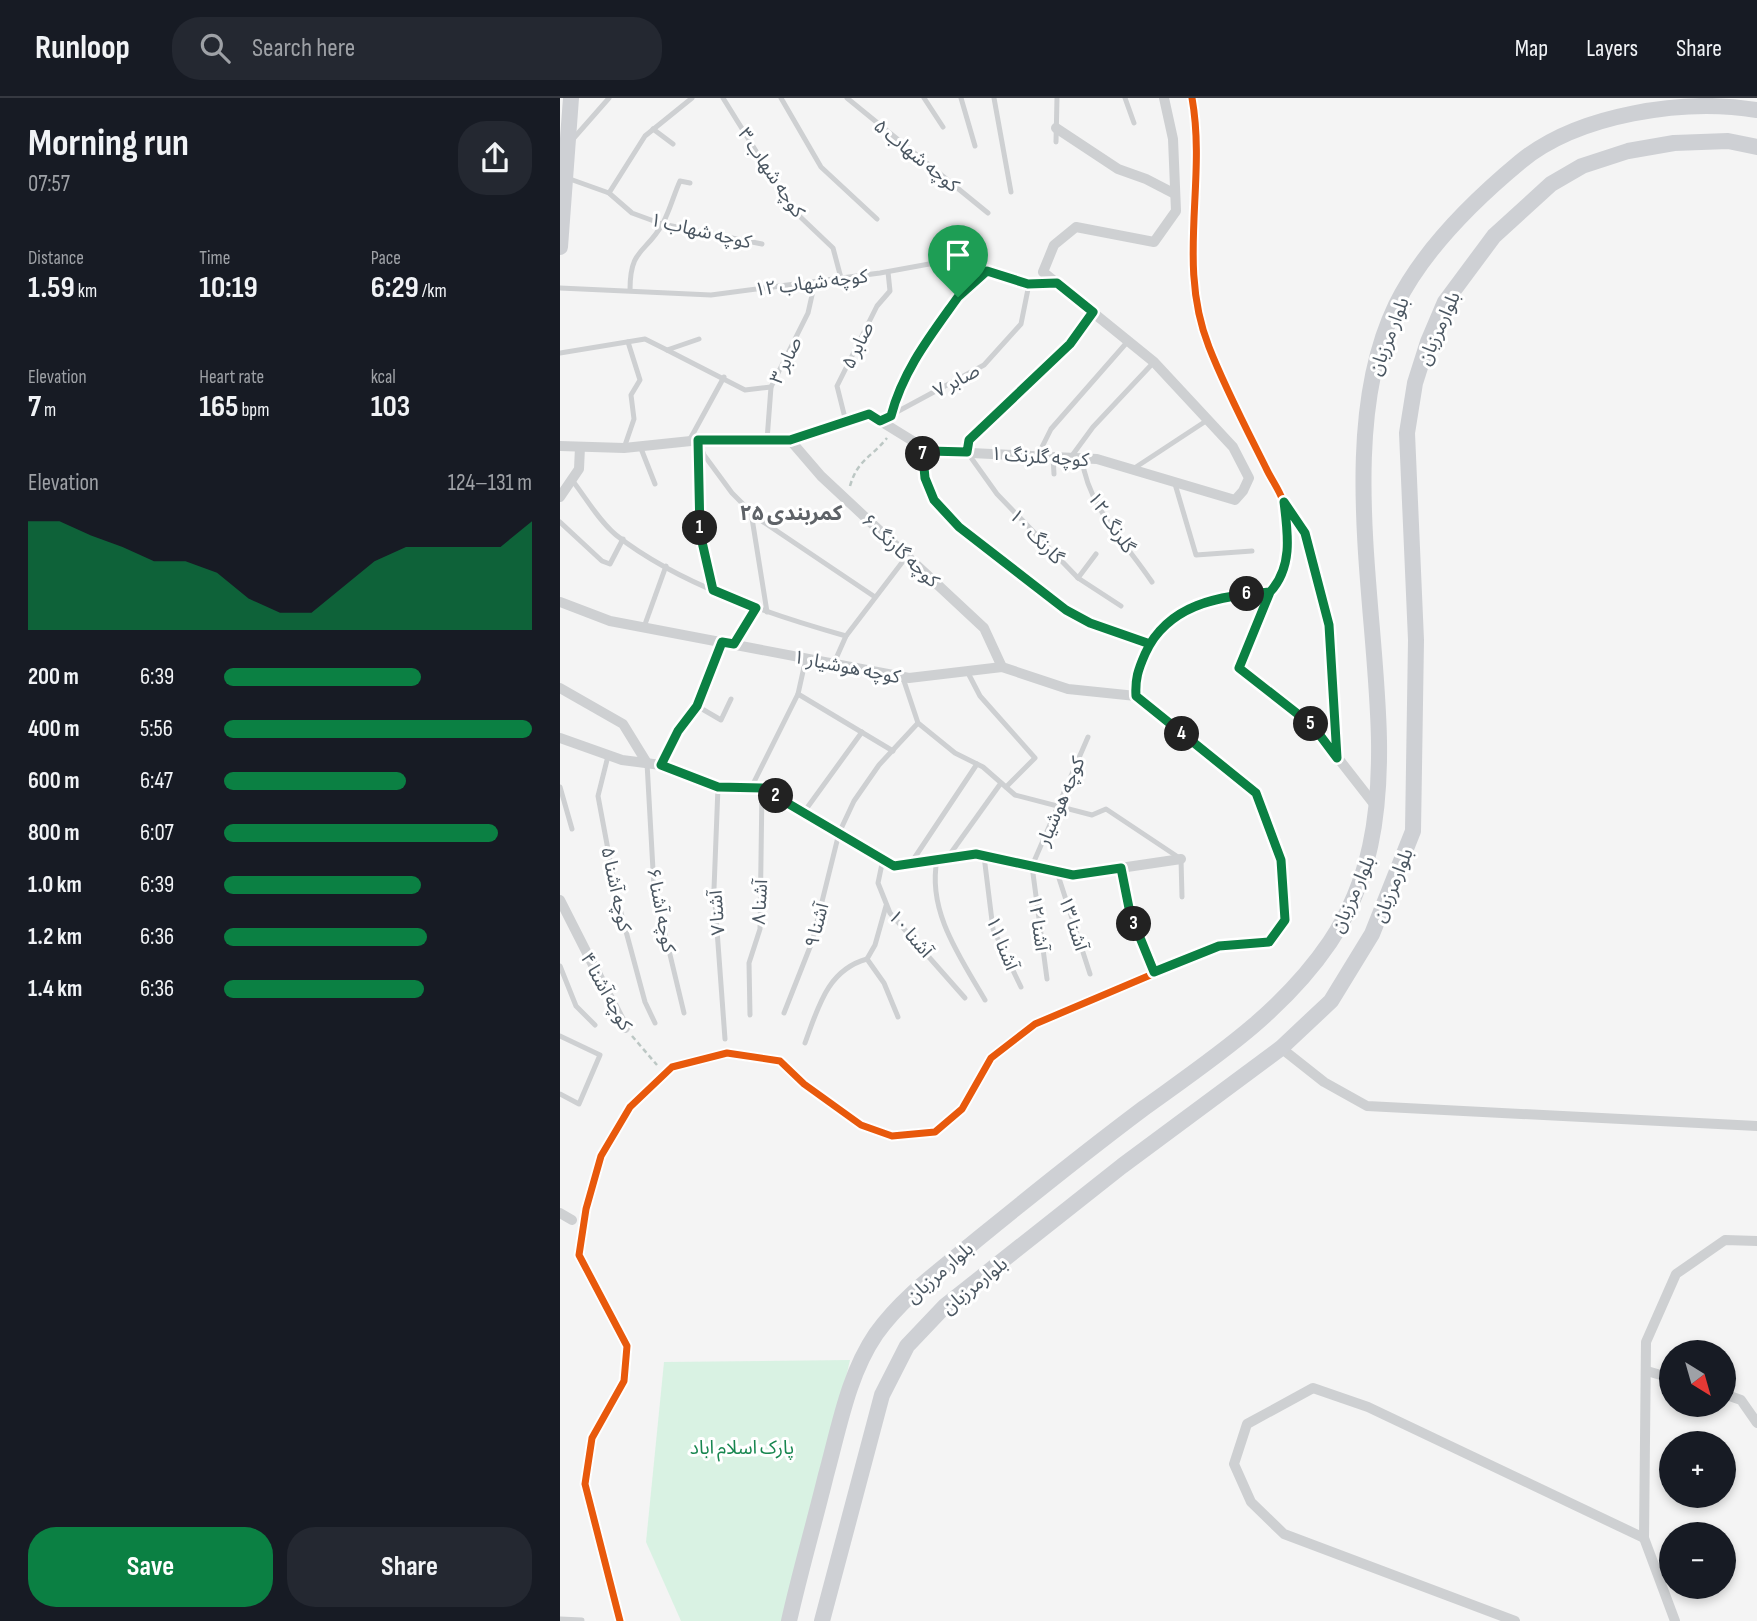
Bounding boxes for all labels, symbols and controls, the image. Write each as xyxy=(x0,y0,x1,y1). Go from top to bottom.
search box xyxy=(172,17,662,80)
text: Runloop xyxy=(35,28,130,68)
icon: search xyxy=(196,29,234,67)
text: Search here xyxy=(252,33,355,64)
text: Map xyxy=(1515,34,1548,63)
text: Layers xyxy=(1586,34,1638,63)
text: Share xyxy=(1676,34,1722,63)
street label: کوچه شهاب ۵ xyxy=(869,115,964,198)
text: Morning run xyxy=(28,121,189,166)
button: share xyxy=(458,121,532,195)
street label: کوچه شهاب ۳ xyxy=(732,124,810,223)
text: 07:57 xyxy=(28,170,70,198)
street label: کوچه شهاب ۱ xyxy=(648,209,755,255)
pin xyxy=(928,225,988,297)
icon: arrive xyxy=(939,236,977,274)
text: Distance xyxy=(28,247,84,270)
text: Time xyxy=(199,247,230,270)
text: Pace xyxy=(371,247,401,270)
street label: کوچه شهاب ۱۲ xyxy=(753,265,870,302)
text: 1.59 xyxy=(28,270,75,306)
text: 10:19 xyxy=(199,270,258,306)
text: 6:29 xyxy=(371,270,419,306)
text: km xyxy=(75,280,97,303)
text: /km xyxy=(419,280,447,303)
street label: بلوارمرزبان xyxy=(1413,288,1466,369)
street label: بلوار مرزبان xyxy=(1364,294,1415,379)
street label: صابر ۵ xyxy=(837,318,879,373)
street label: صابر ۳ xyxy=(765,333,807,388)
street label: صابر ۷ xyxy=(930,359,984,403)
text: Elevation xyxy=(28,366,87,389)
text: Heart rate xyxy=(199,366,264,389)
text: kcal xyxy=(371,366,396,389)
text: 7 xyxy=(28,389,41,425)
text: 165 xyxy=(199,389,238,425)
text: 103 xyxy=(371,389,410,425)
text: m xyxy=(41,399,56,422)
text: bpm xyxy=(238,399,269,422)
pin: 7 xyxy=(906,436,940,472)
text: 7 xyxy=(918,442,927,465)
street label: کوچه گلرنگ ۱ xyxy=(990,443,1091,473)
text: Elevation xyxy=(28,469,99,497)
text: 124–131 m xyxy=(448,469,532,497)
street label: گلرنگ ۱۲ xyxy=(1082,488,1140,559)
district label: کمربندی ۲۵ xyxy=(740,501,843,526)
street label: گارنگ ۱۰ xyxy=(1004,505,1069,570)
street label: کوچه گارنگ ۶ xyxy=(856,509,944,594)
pin: 1 xyxy=(682,510,718,546)
text: 1 xyxy=(696,516,703,539)
pin: 6 xyxy=(1230,576,1264,612)
text: 6 xyxy=(1242,582,1251,605)
street label: کوچه هوشیار ۱ xyxy=(791,646,903,689)
text: 200 m xyxy=(28,663,79,691)
text: 6:39 xyxy=(140,663,174,691)
pin: 5 xyxy=(1294,706,1328,742)
text: 5 xyxy=(1306,712,1315,735)
text: 400 m xyxy=(28,715,79,743)
text: 5:56 xyxy=(140,715,173,743)
pin: 4 xyxy=(1164,716,1200,752)
text: 4 xyxy=(1177,722,1186,745)
street label: کوچه هوشیار xyxy=(1032,752,1091,851)
text: 600 m xyxy=(28,767,80,795)
text: 6:47 xyxy=(140,767,173,795)
pin: 2 xyxy=(758,778,794,814)
text: 2 xyxy=(771,784,780,807)
text: 800 m xyxy=(28,819,80,847)
text: 6:07 xyxy=(140,819,174,847)
street label: کوچه آشنا ۵ xyxy=(595,845,636,935)
street label: بلوارمرزبان xyxy=(1368,845,1419,926)
street label: بلوار مرزبان xyxy=(1326,853,1381,937)
street label: کوچه آشنا ۶ xyxy=(641,866,680,956)
text: 1.0 km xyxy=(28,871,82,899)
text: 6:39 xyxy=(140,871,174,899)
street label: آشنا ۸ xyxy=(748,877,773,925)
street label: آشنا ۷ xyxy=(704,888,731,936)
street label: آشنا ۱۳ xyxy=(1053,893,1093,955)
street label: آشنا ۱۲ xyxy=(1022,894,1053,954)
street label: آشنا ۹ xyxy=(800,899,835,950)
street label: آشنا ۱۰ xyxy=(883,905,938,964)
pin: 3 xyxy=(1116,906,1152,942)
text: 3 xyxy=(1129,912,1138,935)
street label: آشنا ۱۱ xyxy=(980,913,1023,975)
text: 1.2 km xyxy=(28,923,82,951)
text: 6:36 xyxy=(140,923,174,951)
street label: کوچه آشنا ۴ xyxy=(575,949,637,1036)
text: 1.4 km xyxy=(28,975,82,1003)
text: 6:36 xyxy=(140,975,174,1003)
street label: بلوار مرزبان xyxy=(902,1238,978,1309)
street label: بلوارمرزبان xyxy=(937,1253,1013,1320)
north arrow xyxy=(1659,1340,1736,1418)
map controls xyxy=(1659,1340,1736,1599)
button: + xyxy=(1659,1431,1736,1508)
park label: پارک اسلام اباد xyxy=(690,1437,794,1462)
button: − xyxy=(1659,1522,1736,1599)
button: Save xyxy=(28,1527,273,1607)
button: Share xyxy=(287,1527,532,1607)

